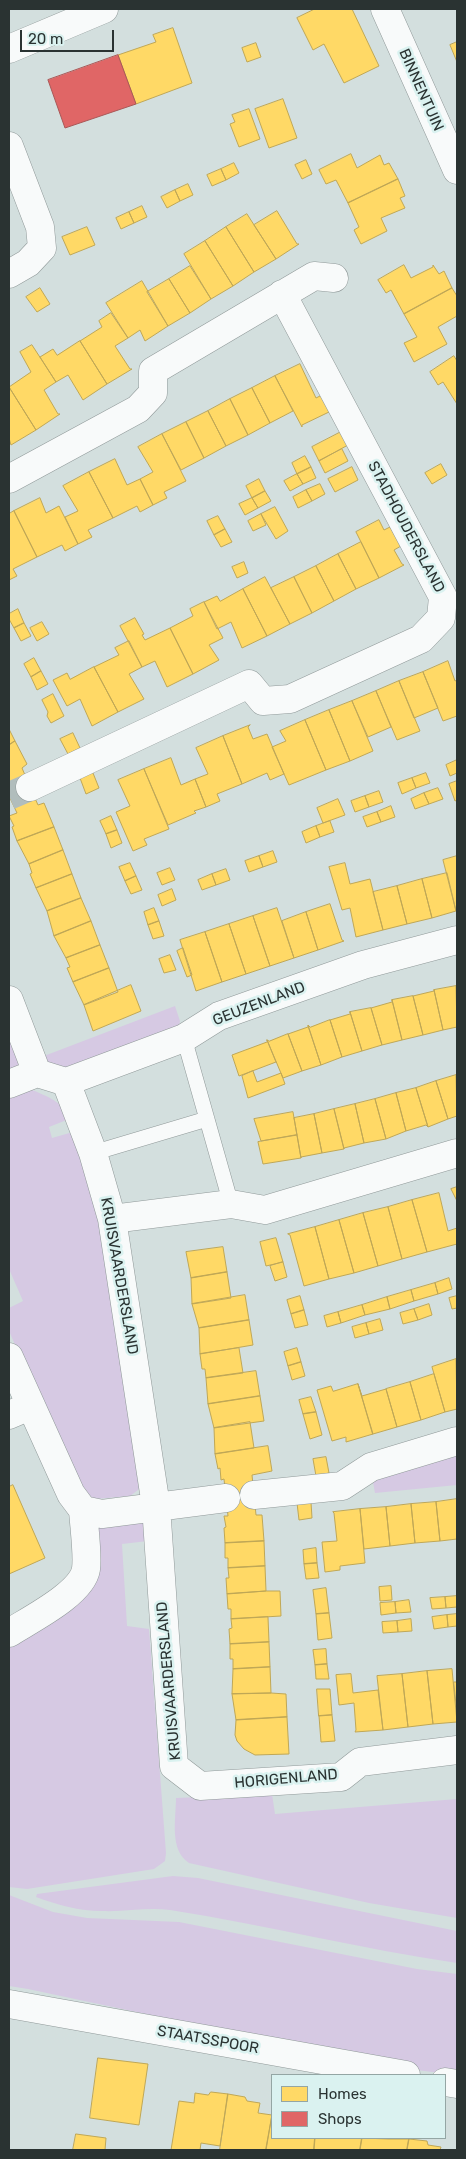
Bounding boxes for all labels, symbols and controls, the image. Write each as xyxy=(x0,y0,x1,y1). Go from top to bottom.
scale bar xyxy=(22,20,116,52)
text: 20 m xyxy=(28,30,63,48)
street label: BINNENTUIN xyxy=(395,46,447,134)
street label: STADHOUDERSLAND xyxy=(364,458,448,596)
street label: GEUZENLAND xyxy=(210,978,308,1030)
street label: KRUISVAARDERSLAND xyxy=(96,1196,142,1356)
street label: KRUISVAARDERSLAND xyxy=(153,1601,185,1761)
street label: HORIGENLAND xyxy=(234,1766,338,1792)
street label: STAATSSPOOR xyxy=(156,2022,260,2058)
legend xyxy=(271,2074,446,2139)
text: Homes xyxy=(318,2085,367,2103)
text: Shops xyxy=(318,2110,362,2128)

